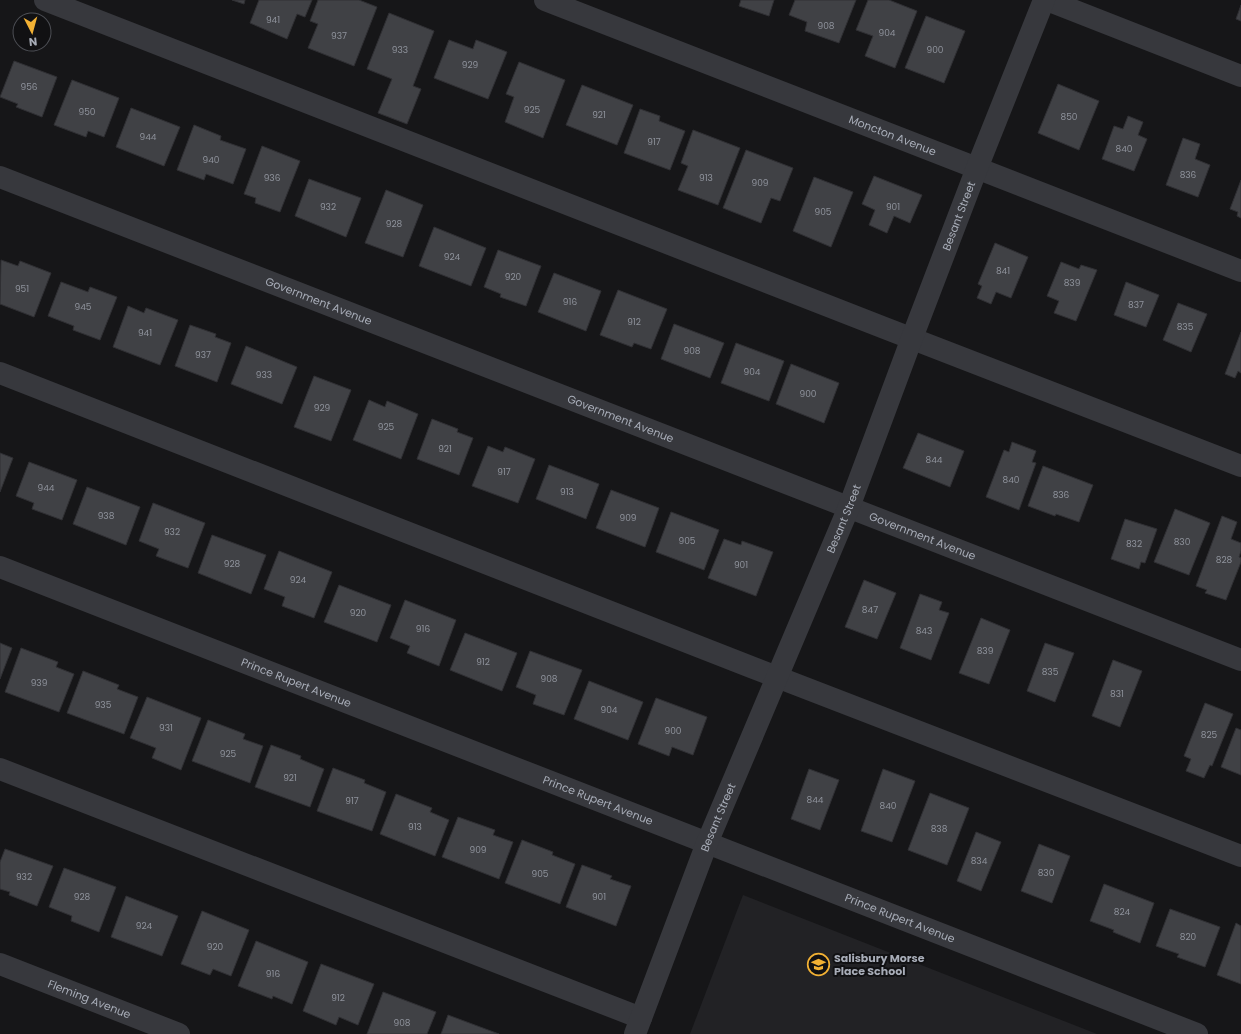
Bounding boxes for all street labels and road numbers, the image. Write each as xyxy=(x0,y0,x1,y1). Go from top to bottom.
street label: Moncton Avenue xyxy=(847,111,939,160)
street label: Besant Street xyxy=(938,179,979,253)
street label: Government Avenue xyxy=(263,273,375,329)
street label: Government Avenue xyxy=(565,391,676,447)
street label: Besant Street xyxy=(822,482,865,556)
street label: Government Avenue xyxy=(867,508,978,564)
street label: Prince Rupert Avenue xyxy=(239,654,354,711)
street label: Prince Rupert Avenue xyxy=(541,772,656,829)
street label: Besant Street xyxy=(696,781,739,854)
street label: Prince Rupert Avenue xyxy=(842,889,958,947)
street label: Fleming Avenue xyxy=(46,976,133,1022)

